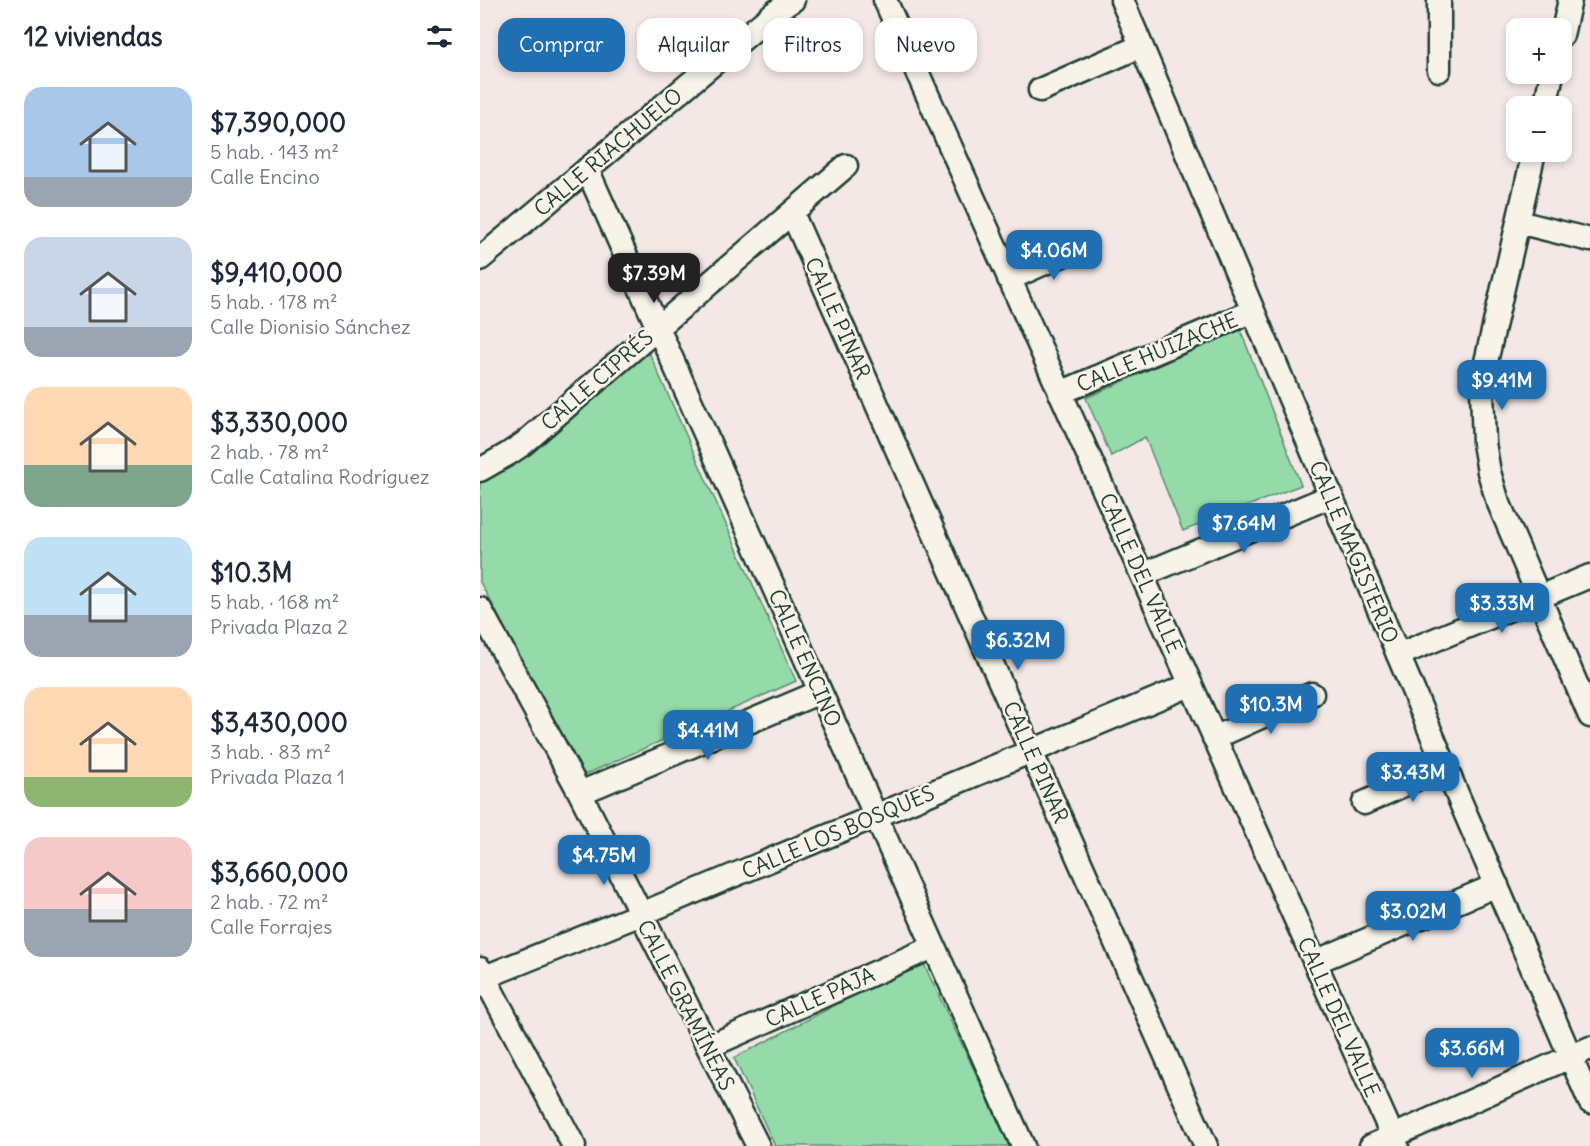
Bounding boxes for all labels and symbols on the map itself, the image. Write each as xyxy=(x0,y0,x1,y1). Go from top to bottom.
street label: CALLE RIACHUELO xyxy=(528,82,688,222)
pin: $4.06M xyxy=(1005,230,1103,281)
pin: $7.39M xyxy=(605,253,703,304)
street label: CALLE PINAR xyxy=(799,253,877,383)
street label: CALLE HUIZACHE xyxy=(1072,306,1242,398)
street label: CALLE CIPRÉS xyxy=(535,324,659,436)
pin: $9.41M xyxy=(1453,360,1551,411)
street label: CALLE MAGISTERIO xyxy=(1303,457,1405,647)
street label: CALLE DEL VALLE xyxy=(1094,489,1188,657)
pin: $7.64M xyxy=(1195,503,1293,554)
pin: $3.33M xyxy=(1453,583,1551,634)
street label: CALLE ENCINO xyxy=(763,585,847,731)
pin: $6.32M xyxy=(969,620,1067,671)
pin: $10.3M xyxy=(1222,684,1320,735)
street label: CALLE PINAR xyxy=(997,697,1075,827)
pin: $4.41M xyxy=(659,710,757,761)
pin: $3.43M xyxy=(1364,752,1462,803)
street label: CALLE LOS BOSQUES xyxy=(738,779,938,885)
pin: $4.75M xyxy=(555,835,653,886)
pin: $3.02M xyxy=(1364,891,1462,942)
street label: CALLE GRAMÍNEAS xyxy=(631,915,741,1095)
street label: CALLE DEL VALLE xyxy=(1292,933,1386,1101)
street label: CALLE PAJA xyxy=(761,961,879,1033)
pin: $3.66M xyxy=(1423,1028,1521,1079)

